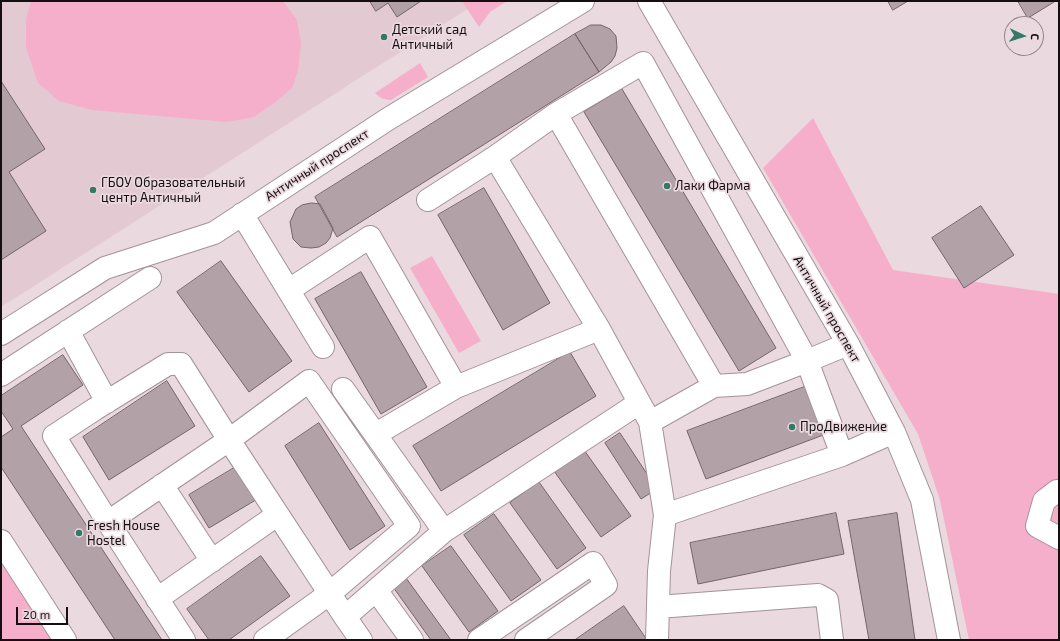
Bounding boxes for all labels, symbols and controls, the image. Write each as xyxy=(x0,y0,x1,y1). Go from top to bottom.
north arrow xyxy=(1004,16,1044,56)
place label: Детский сад Античный xyxy=(392,22,467,53)
marker: Детский сад Античный xyxy=(379,32,389,42)
text: С xyxy=(1029,33,1042,40)
street label: Античный проспект xyxy=(262,126,372,204)
place label: ГБОУ Образовательный центр Античный xyxy=(101,175,245,206)
place label: Лаки Фарма xyxy=(675,178,750,194)
marker: Лаки Фарма xyxy=(662,181,672,191)
marker: ГБОУ Образовательный центр Античный xyxy=(88,185,98,195)
street label: Античный проспект xyxy=(790,253,864,365)
place label: ПроДвижение xyxy=(800,419,887,435)
marker: ПроДвижение xyxy=(787,422,797,432)
place label: Fresh House Hostel xyxy=(87,518,160,549)
marker: Fresh House Hostel xyxy=(74,528,84,538)
scale bar xyxy=(18,599,70,625)
text: 20 m xyxy=(23,607,50,621)

